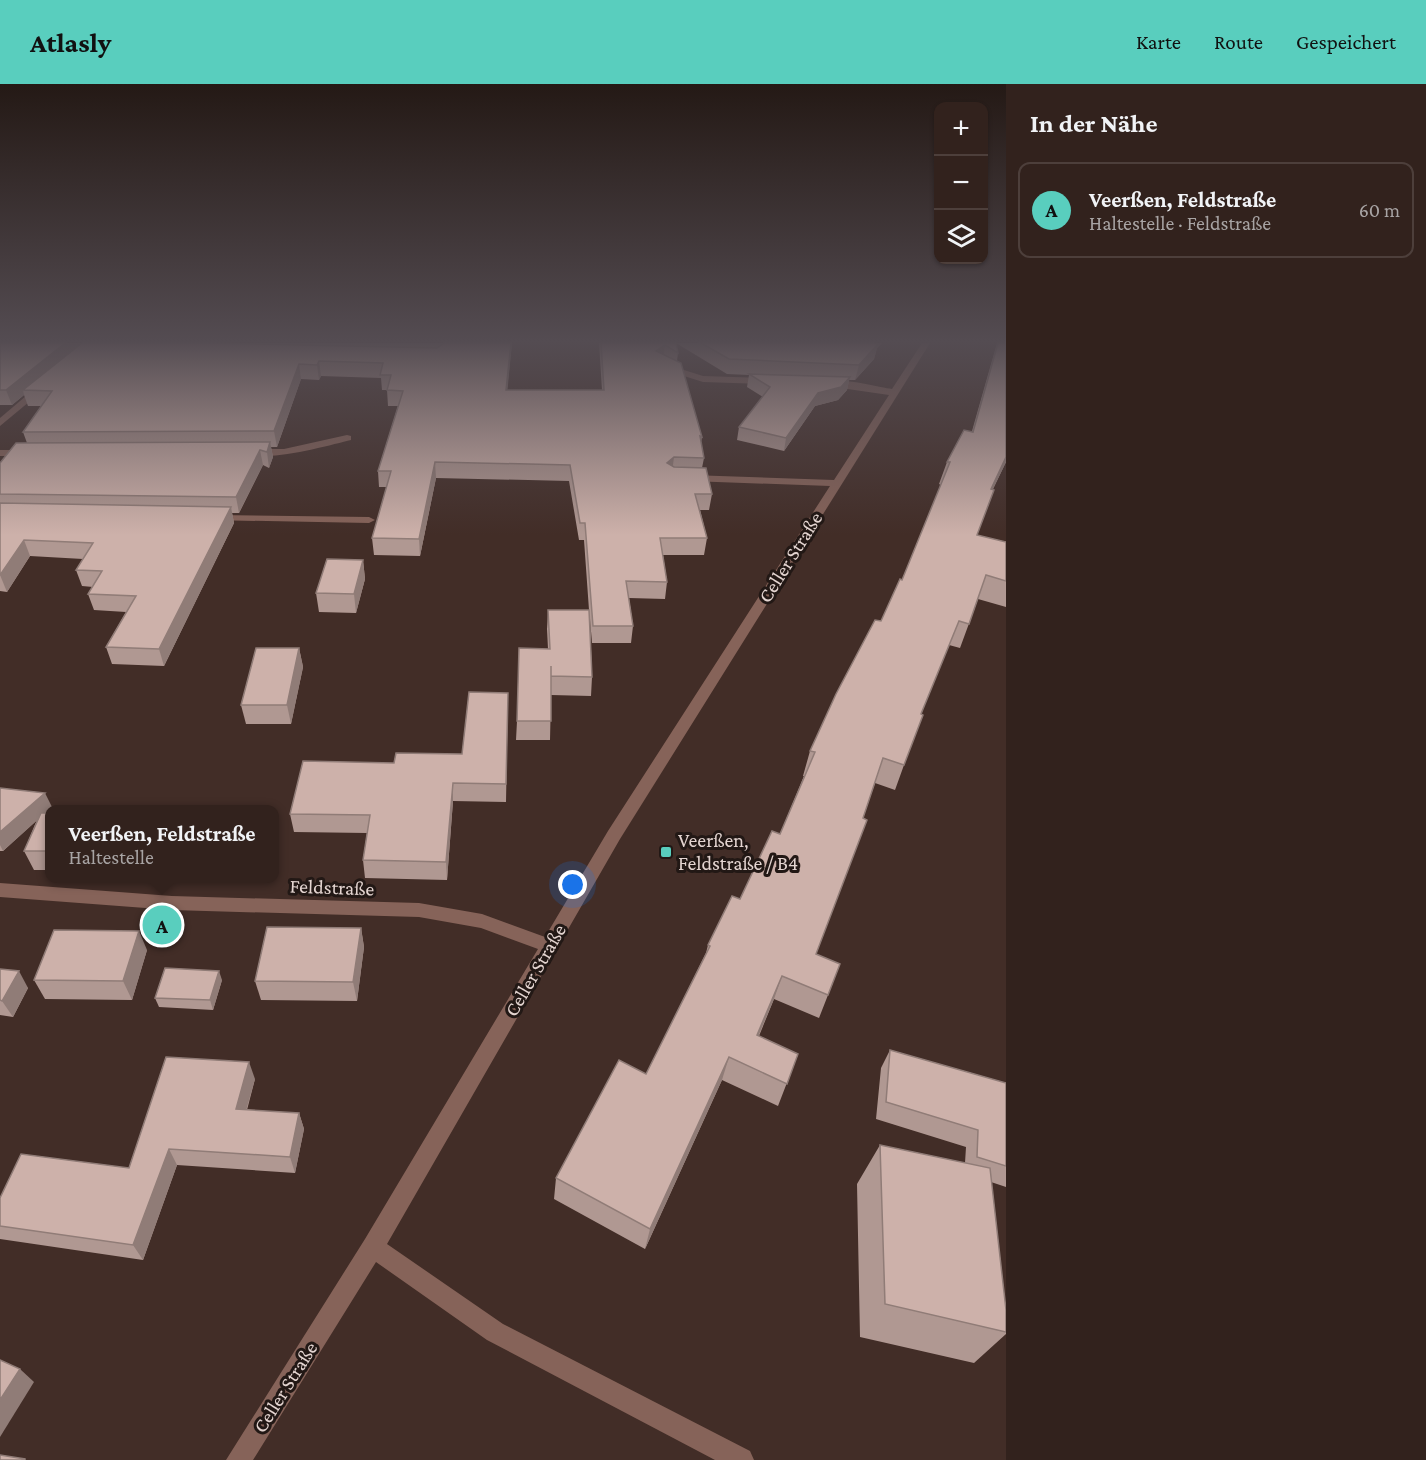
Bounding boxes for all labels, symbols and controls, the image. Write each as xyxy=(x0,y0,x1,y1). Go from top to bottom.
text: Atlasly xyxy=(30,27,111,58)
text: Karte xyxy=(1136,30,1181,54)
text: Route xyxy=(1214,30,1263,54)
text: Gespeichert xyxy=(1296,30,1396,54)
map controls xyxy=(934,102,988,264)
button: + xyxy=(934,102,988,156)
text: In der Nähe xyxy=(1030,109,1158,138)
button: − xyxy=(934,156,988,210)
text: Veerßen, Feldstraße xyxy=(1089,187,1276,212)
text: A xyxy=(1046,199,1057,221)
text: 60 m xyxy=(1359,199,1400,221)
button: layers xyxy=(934,210,988,264)
text: Haltestelle · Feldstraße xyxy=(1089,212,1271,234)
street label: Celler Straße xyxy=(754,508,827,606)
popup xyxy=(45,805,279,883)
text: Veerßen, Feldstraße xyxy=(68,821,256,846)
place label: Veerßen, Feldstraße / B4 xyxy=(678,829,798,874)
marker: Veerßen, Feldstraße / B4 xyxy=(659,845,673,859)
text: Haltestelle xyxy=(68,846,154,868)
your location xyxy=(558,870,587,899)
street label: Feldstraße xyxy=(289,875,375,899)
pin: A xyxy=(142,902,182,948)
street label: Celler Straße xyxy=(500,920,570,1020)
street label: Celler Straße xyxy=(249,1338,322,1436)

